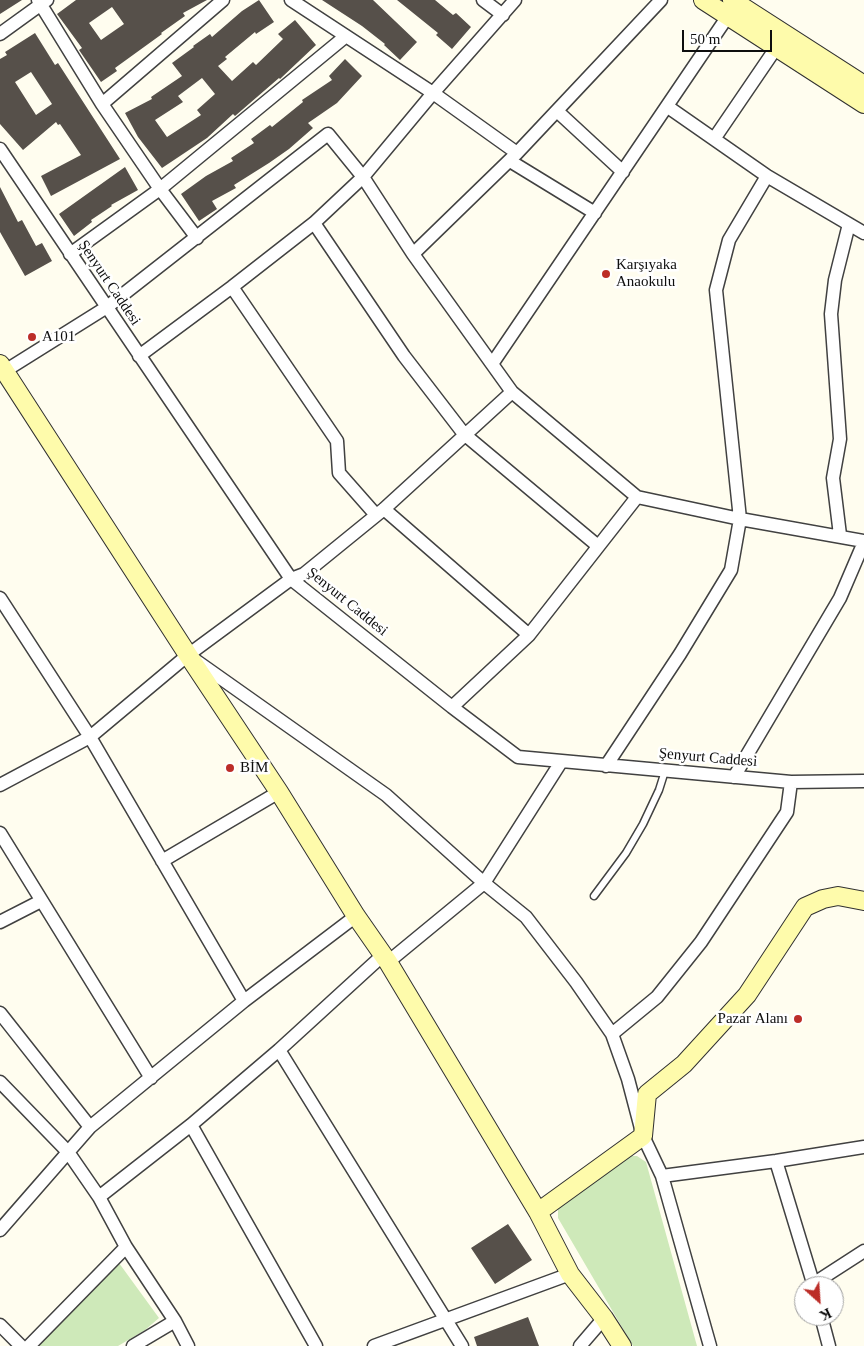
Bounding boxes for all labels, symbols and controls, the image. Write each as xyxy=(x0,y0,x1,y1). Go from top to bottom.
scale bar xyxy=(684,20,774,52)
text: 50 m xyxy=(690,31,720,47)
street label: Şenyurt Caddesi xyxy=(74,237,144,329)
place label: Karşıyaka Anaokulu xyxy=(616,256,677,291)
marker: Karşıyaka Anaokulu xyxy=(600,268,612,280)
place label: A101 xyxy=(42,328,75,346)
marker: A101 xyxy=(26,331,38,343)
street label: Şenyurt Caddesi xyxy=(303,564,391,640)
street label: Şenyurt Caddesi xyxy=(658,745,758,771)
place label: BİM xyxy=(240,759,268,777)
marker: BİM xyxy=(224,762,236,774)
place label: Pazar Alanı xyxy=(718,1010,788,1028)
marker: Pazar Alanı xyxy=(792,1013,804,1025)
north arrow xyxy=(794,1276,844,1326)
text: K xyxy=(817,1305,834,1323)

